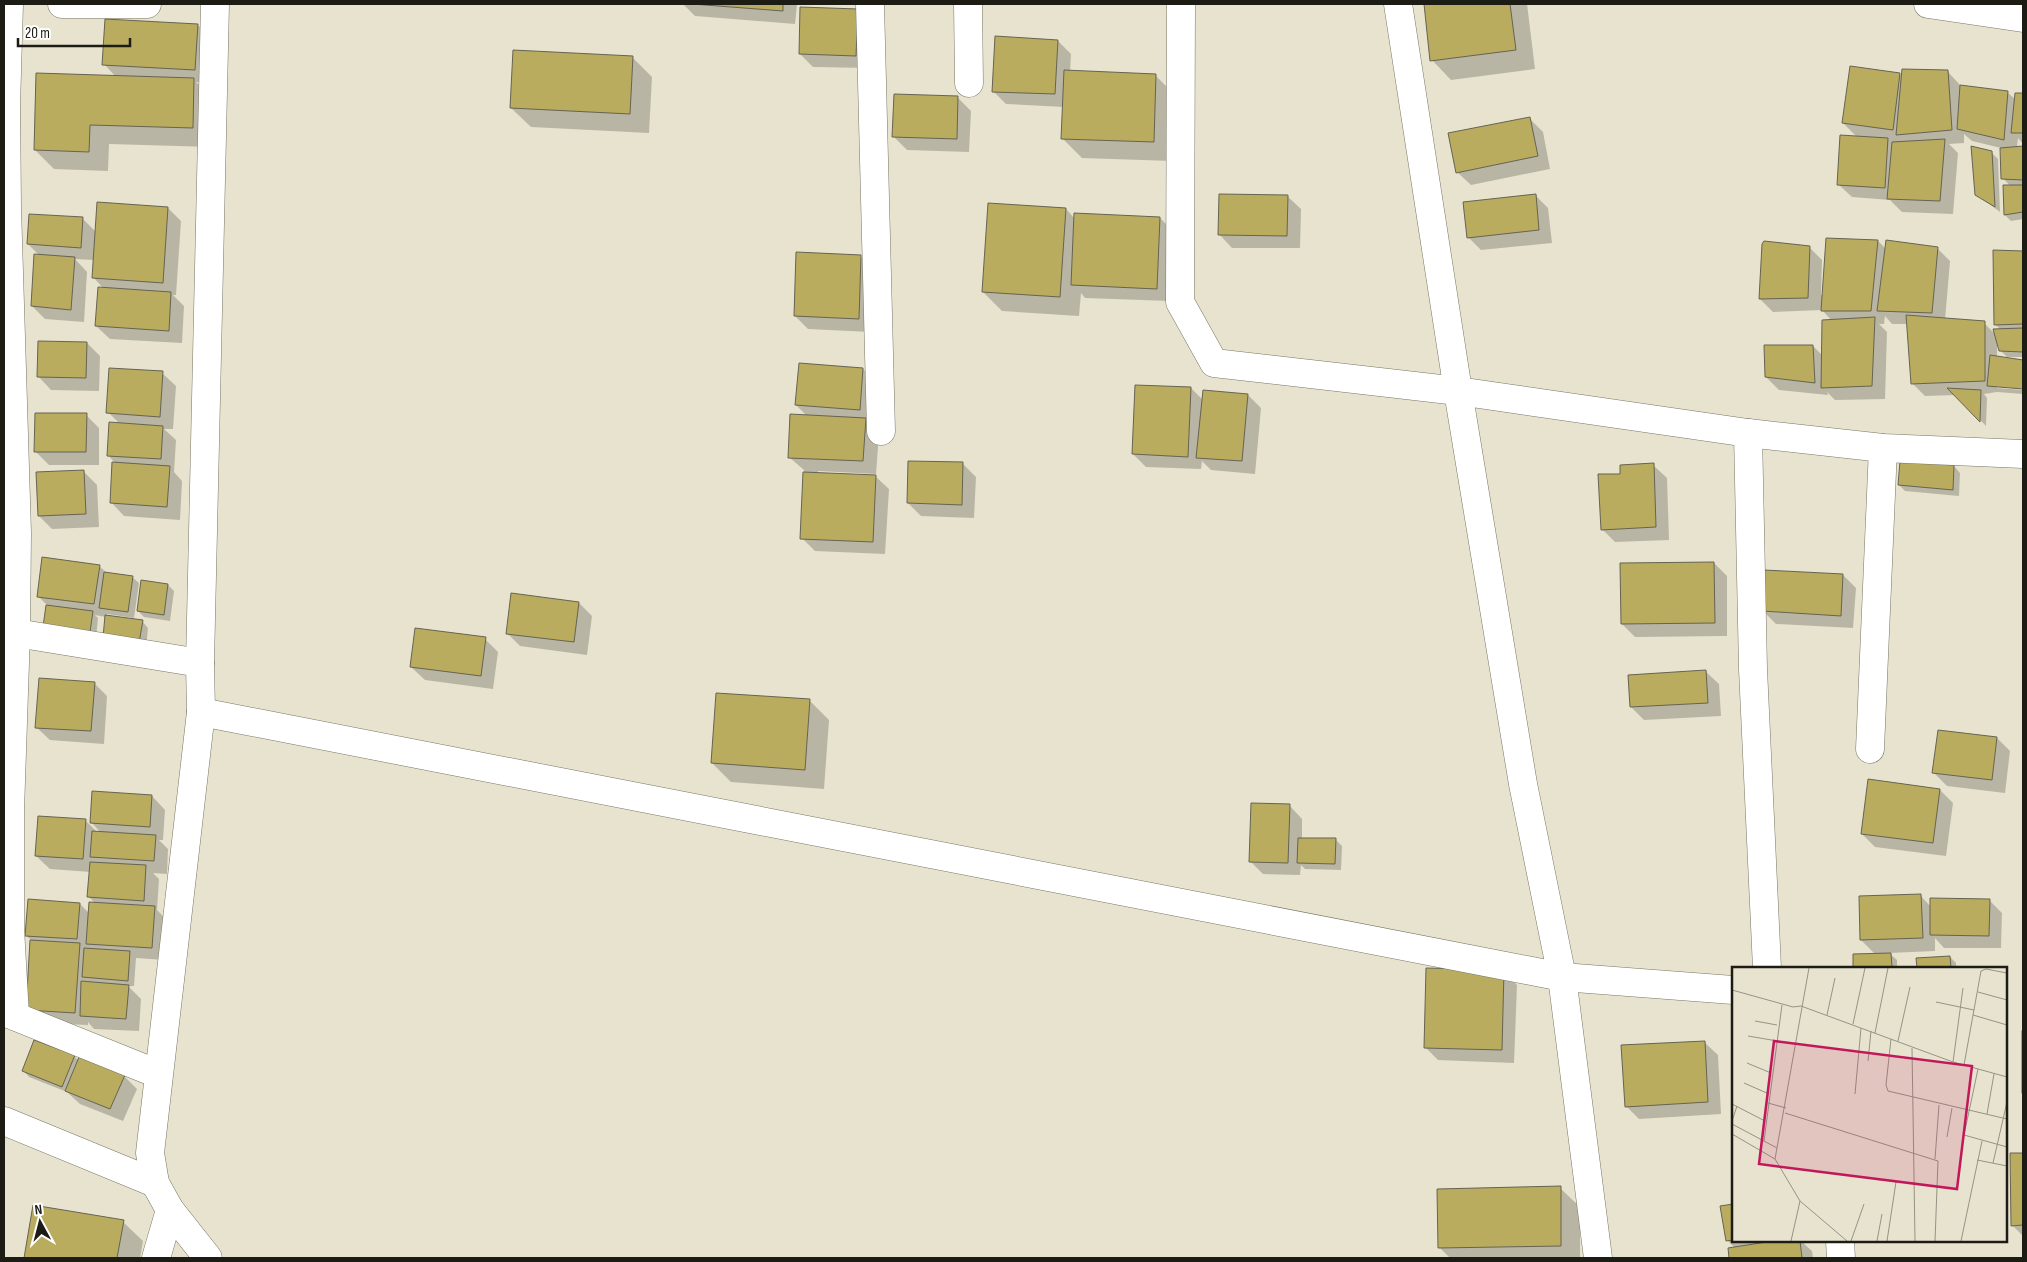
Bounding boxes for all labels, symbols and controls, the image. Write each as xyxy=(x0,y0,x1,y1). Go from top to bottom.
scale bar xyxy=(18,15,130,47)
text: 20 m xyxy=(25,24,50,43)
inset map xyxy=(1732,967,2007,1242)
north arrow xyxy=(15,1197,65,1247)
text: N xyxy=(34,1201,43,1218)

